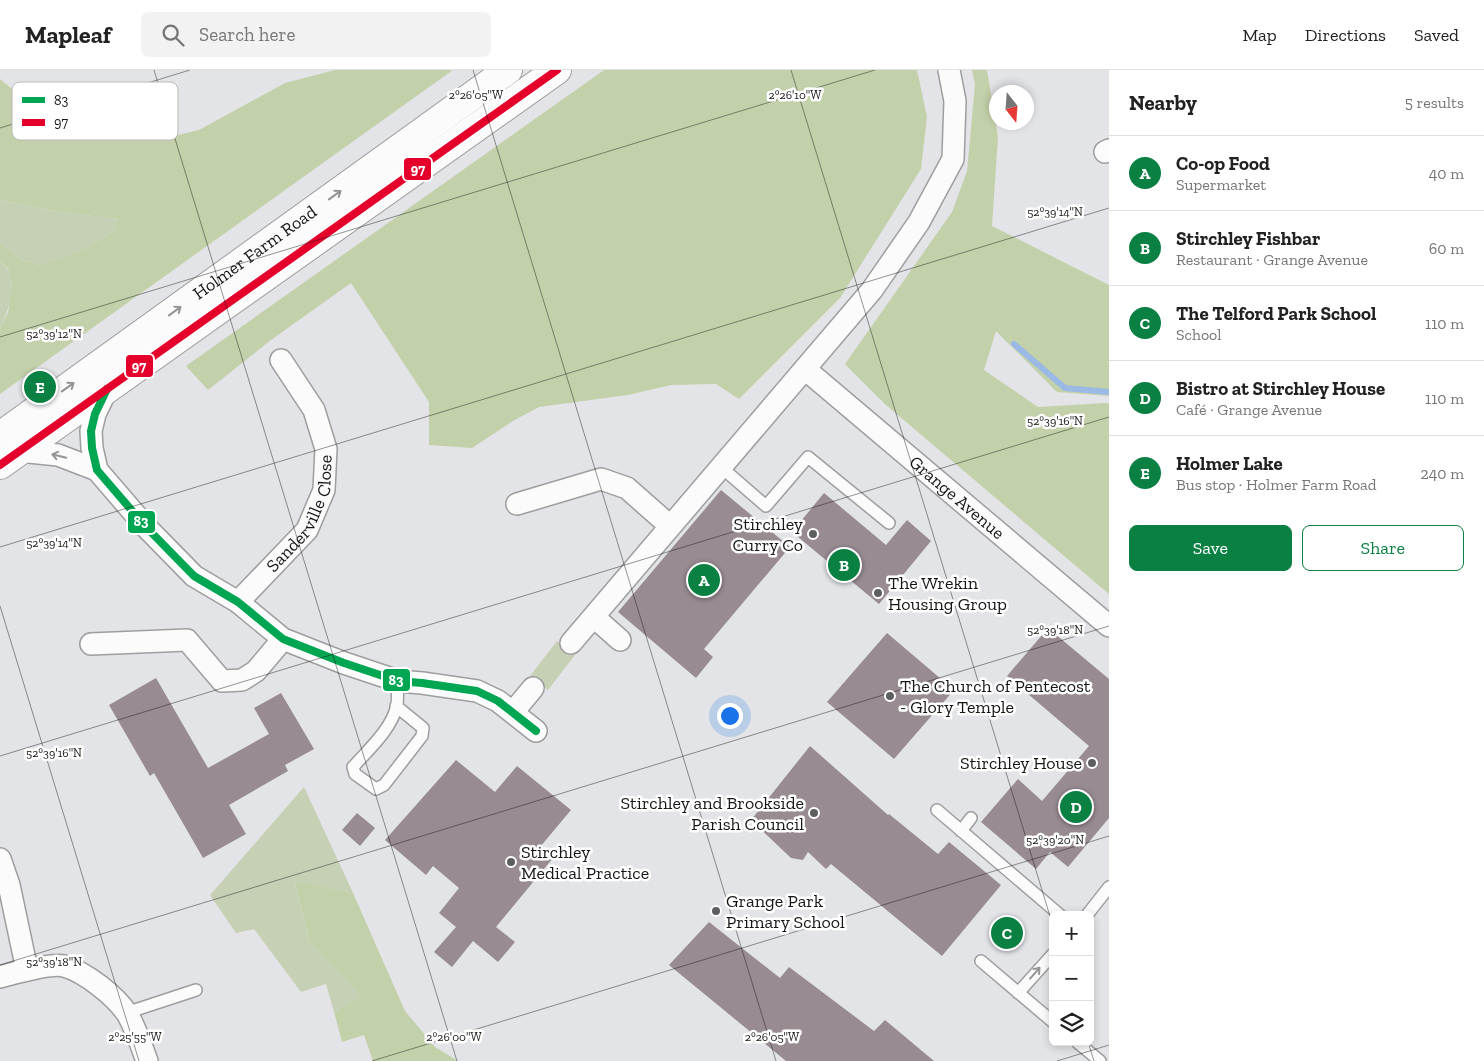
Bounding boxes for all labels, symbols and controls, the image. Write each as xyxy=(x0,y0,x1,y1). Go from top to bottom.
search box xyxy=(141,12,491,57)
text: Mapleaf xyxy=(25,20,111,49)
icon: search xyxy=(159,21,187,49)
text: Search here xyxy=(199,23,295,46)
text: Map xyxy=(1242,24,1277,46)
text: Directions xyxy=(1305,24,1386,46)
text: Saved xyxy=(1414,24,1459,46)
legend xyxy=(12,82,178,140)
north arrow xyxy=(989,85,1034,130)
text: 2°26'05"W xyxy=(449,88,504,102)
text: 2°26'10"W xyxy=(769,88,822,102)
text: Nearby xyxy=(1129,90,1197,115)
text: 83 xyxy=(54,92,69,109)
text: 5 results xyxy=(1405,93,1464,112)
text: 97 xyxy=(54,114,68,131)
text: Co-op Food xyxy=(1176,152,1270,175)
line badge: 97 xyxy=(403,157,432,181)
text: 97 xyxy=(411,161,425,178)
text: A xyxy=(1140,164,1151,183)
text: 40 m xyxy=(1429,164,1464,183)
text: Supermarket xyxy=(1176,175,1266,194)
one-way arrow xyxy=(328,190,342,200)
street label: Holmer Farm Road xyxy=(189,200,321,304)
text: 52°39'14"N xyxy=(1027,205,1083,219)
text: Stirchley Fishbar xyxy=(1176,227,1320,250)
text: B xyxy=(1140,239,1150,258)
text: 60 m xyxy=(1429,239,1464,258)
text: Restaurant · Grange Avenue xyxy=(1176,250,1368,269)
text: The Telford Park School xyxy=(1176,302,1376,325)
one-way arrow xyxy=(168,306,182,316)
text: C xyxy=(1140,314,1150,333)
text: 110 m xyxy=(1425,314,1464,333)
text: School xyxy=(1176,325,1222,344)
text: 52°39'12"N xyxy=(26,327,82,341)
line badge: 97 xyxy=(125,354,154,378)
text: 97 xyxy=(132,358,146,375)
pin: E xyxy=(24,368,56,406)
text: Bistro at Stirchley House xyxy=(1176,377,1385,400)
one-way arrow xyxy=(61,382,75,392)
text: D xyxy=(1139,389,1151,408)
text: 110 m xyxy=(1425,389,1464,408)
text: Café · Grange Avenue xyxy=(1176,400,1322,419)
text: 52°39'16"N xyxy=(1027,414,1083,428)
one-way arrow xyxy=(52,451,68,460)
street label: Grange Avenue xyxy=(905,451,1009,544)
text: Holmer Lake xyxy=(1176,452,1283,475)
street label: Sanderville Close xyxy=(262,454,337,577)
text: E xyxy=(1140,464,1150,483)
text: 240 m xyxy=(1420,464,1464,483)
text: Bus stop · Holmer Farm Road xyxy=(1176,475,1377,494)
line badge: 83 xyxy=(127,510,156,534)
text: 83 xyxy=(133,513,149,530)
place label: Stirchley Curry Co xyxy=(732,513,804,556)
button: Save xyxy=(1129,525,1292,571)
button: Share xyxy=(1302,525,1464,571)
marker: Stirchley Curry Co xyxy=(807,528,819,540)
text: 52°39'14"N xyxy=(26,536,82,550)
pin: B xyxy=(828,546,860,584)
pin: A xyxy=(688,561,720,599)
place label: The Wrekin Housing Group xyxy=(888,572,1007,615)
marker: The Wrekin Housing Group xyxy=(872,587,884,599)
text: 52°39'18"N xyxy=(1027,623,1083,637)
line badge: 83 xyxy=(382,668,411,692)
text: 83 xyxy=(388,672,404,689)
place label: The Church of Pentecost - Glory Temple xyxy=(900,675,1091,718)
marker: The Church of Pentecost - Glory Temple xyxy=(884,690,896,702)
your location xyxy=(717,703,743,729)
text: 52°39'16"N xyxy=(26,746,82,760)
place label: Stirchley House xyxy=(960,752,1082,774)
marker: Stirchley House xyxy=(1086,757,1098,769)
pin: D xyxy=(1060,788,1092,826)
place label: Stirchley and Brookside Parish Council xyxy=(620,792,804,835)
marker: Stirchley and Brookside Parish Council xyxy=(808,807,820,819)
text: 52°39'20"N xyxy=(1026,833,1084,847)
place label: Stirchley Medical Practice xyxy=(521,841,649,884)
marker: Stirchley Medical Practice xyxy=(505,856,517,868)
place label: Grange Park Primary School xyxy=(726,890,845,933)
marker: Grange Park Primary School xyxy=(710,905,722,917)
map controls xyxy=(1049,911,1094,1046)
button: + xyxy=(1049,911,1094,956)
pin: C xyxy=(991,914,1023,952)
text: 52°39'18"N xyxy=(26,955,82,969)
button: − xyxy=(1049,956,1094,1001)
one-way arrow xyxy=(1030,967,1041,980)
button: layers xyxy=(1049,1001,1094,1046)
text: 2°25'55"W xyxy=(108,1030,163,1044)
text: 2°26'00"W xyxy=(426,1030,482,1044)
text: 2°26'05"W xyxy=(745,1030,800,1044)

